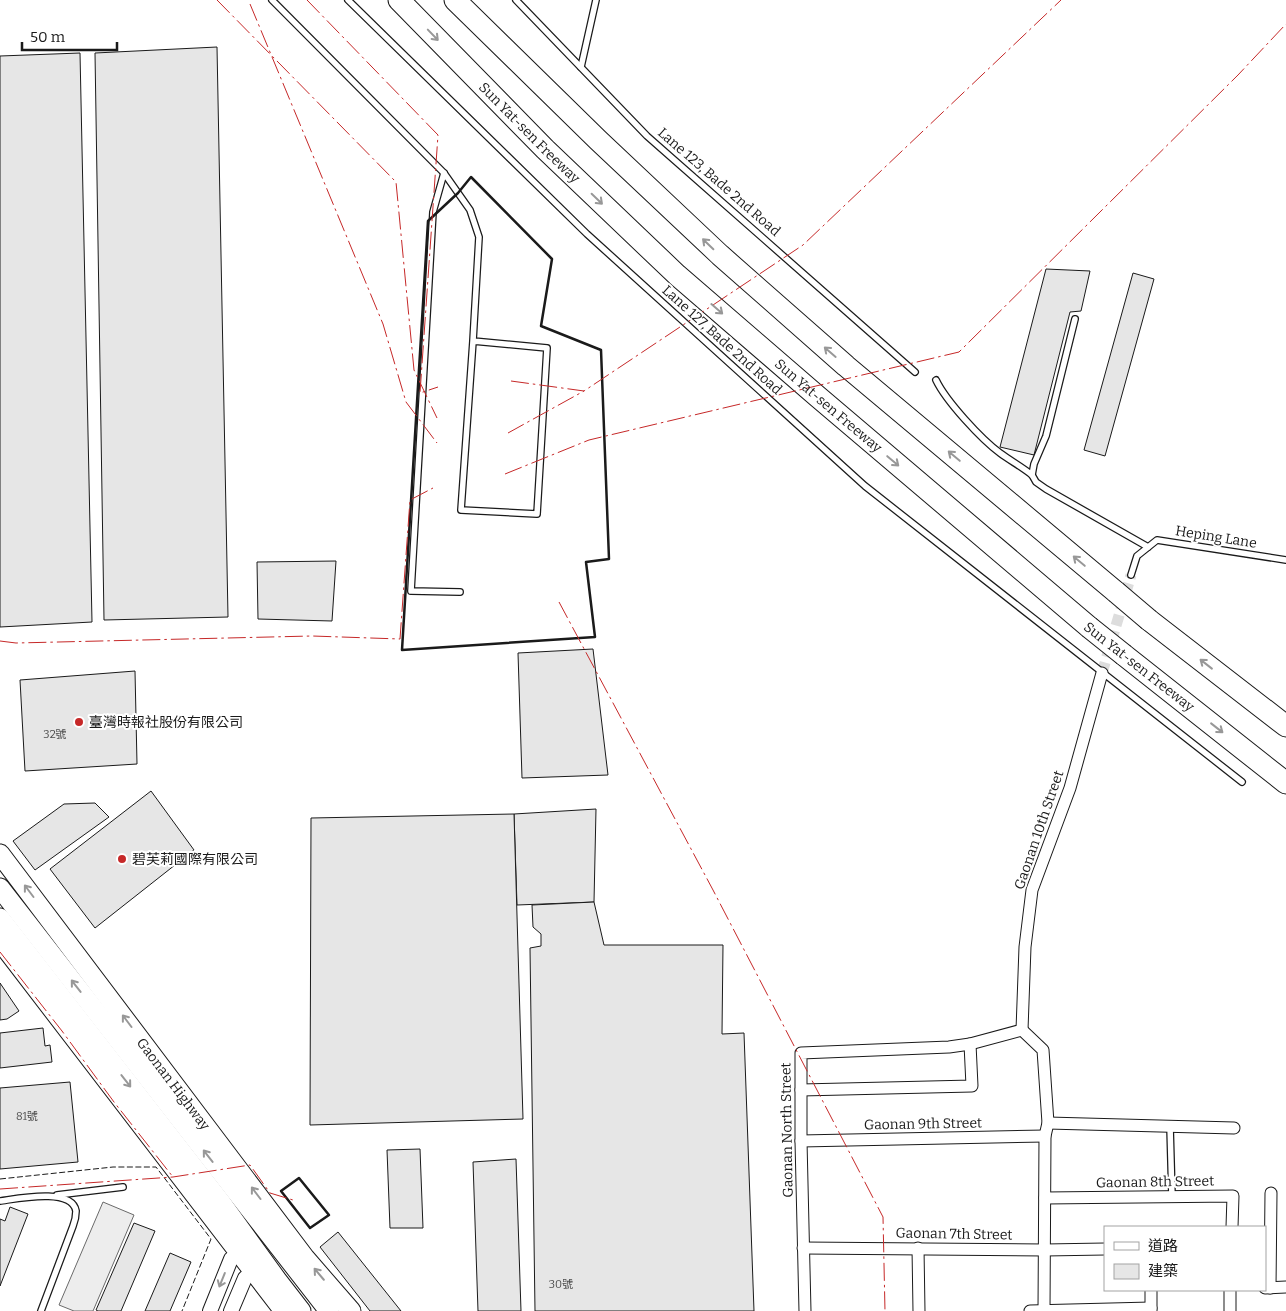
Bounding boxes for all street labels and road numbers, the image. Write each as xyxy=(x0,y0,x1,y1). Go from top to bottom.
street label: Sun Yat-sen Freeway xyxy=(476,78,584,187)
street label: Lane 123, Bade 2nd Road xyxy=(654,124,784,240)
street label: Lane 127, Bade 2nd Road xyxy=(659,282,785,398)
street label: Sun Yat-sen Freeway xyxy=(771,355,886,456)
street label: Heping Lane xyxy=(1174,522,1258,552)
street label: Sun Yat-sen Freeway xyxy=(1080,619,1198,716)
street label: Gaonan 10th Street xyxy=(1011,768,1067,892)
street label: Gaonan Highway xyxy=(133,1034,214,1134)
street label: Gaonan North Street xyxy=(777,1062,797,1198)
street label: Gaonan 9th Street xyxy=(864,1114,982,1134)
street label: Gaonan 8th Street xyxy=(1096,1172,1214,1192)
street label: Gaonan 7th Street xyxy=(895,1224,1013,1244)

